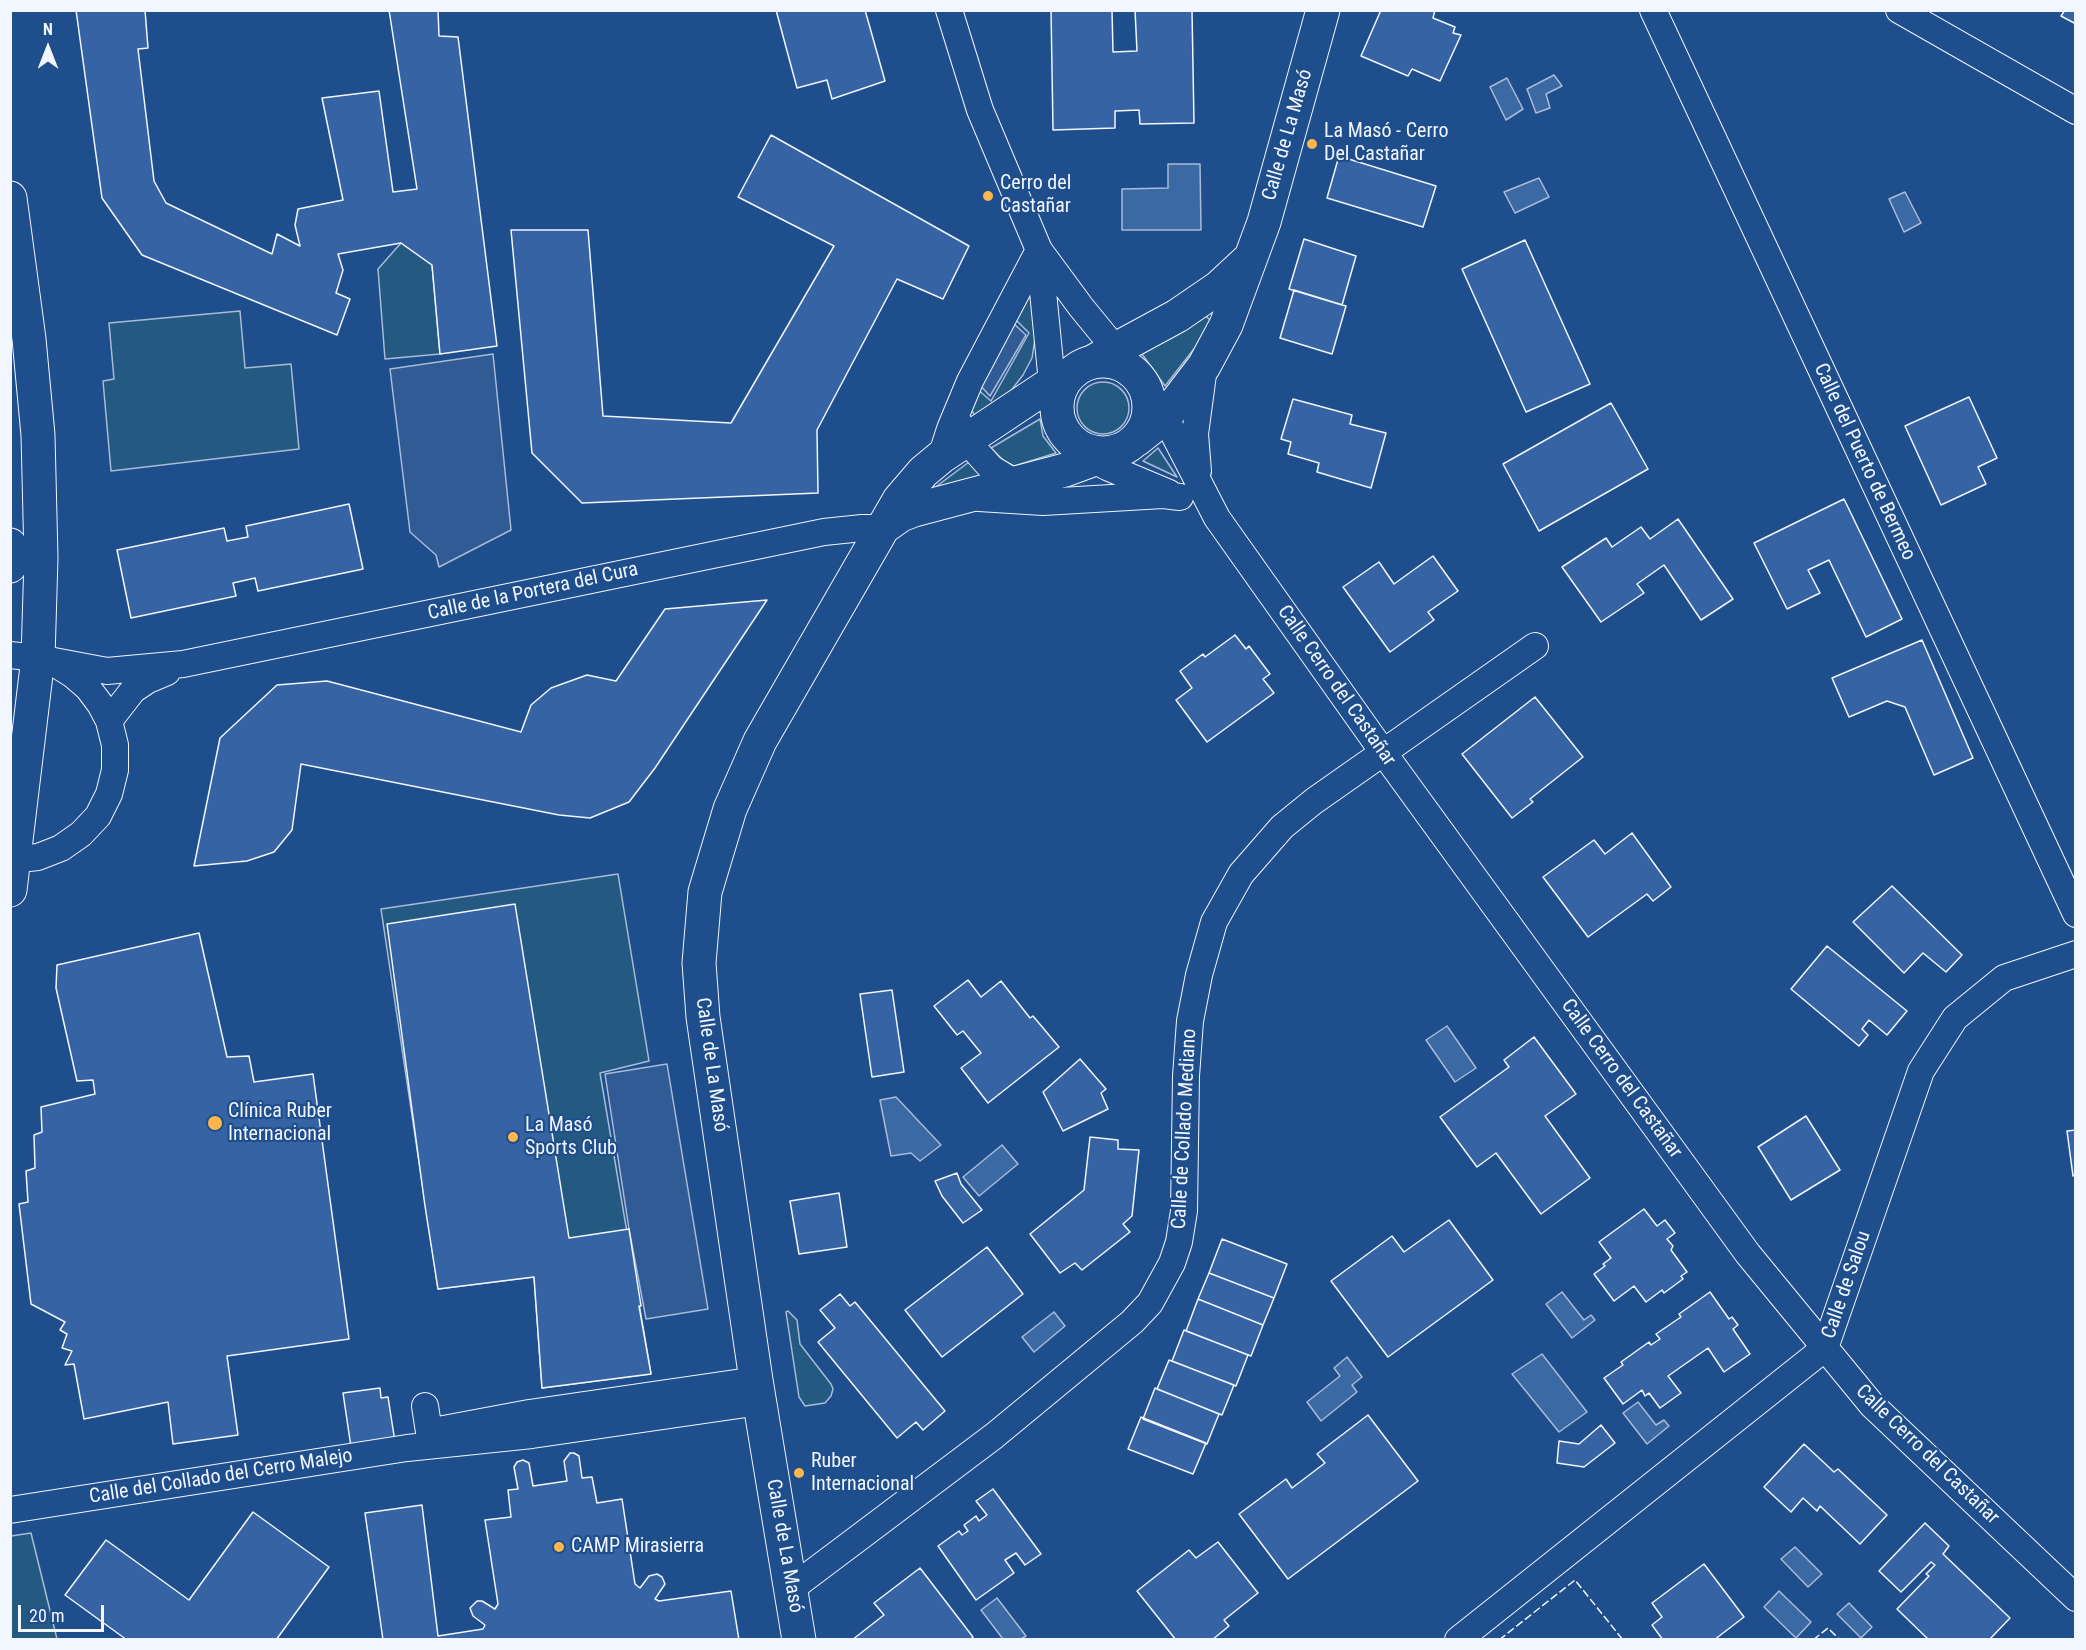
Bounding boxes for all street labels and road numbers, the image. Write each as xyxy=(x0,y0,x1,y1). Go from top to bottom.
street label: Calle de La Masó xyxy=(1258,67,1318,203)
street label: Calle del Puerto de Bermeo xyxy=(1808,360,1920,564)
street label: Calle de la Portera del Cura xyxy=(426,558,640,626)
street label: Calle Cerro del Castañar xyxy=(1271,601,1401,771)
street label: Calle Cerro del Castañar xyxy=(1555,995,1687,1163)
street label: Calle de La Masó xyxy=(690,996,732,1134)
street label: Calle de Collado Mediano xyxy=(1168,1028,1202,1230)
street label: Calle de Salou xyxy=(1817,1228,1877,1342)
street label: Calle Cerro del Castañar xyxy=(1850,1380,2004,1530)
street label: Calle del Collado del Cerro Malejo xyxy=(88,1444,354,1510)
street label: Calle de La Masó xyxy=(760,1477,808,1615)

